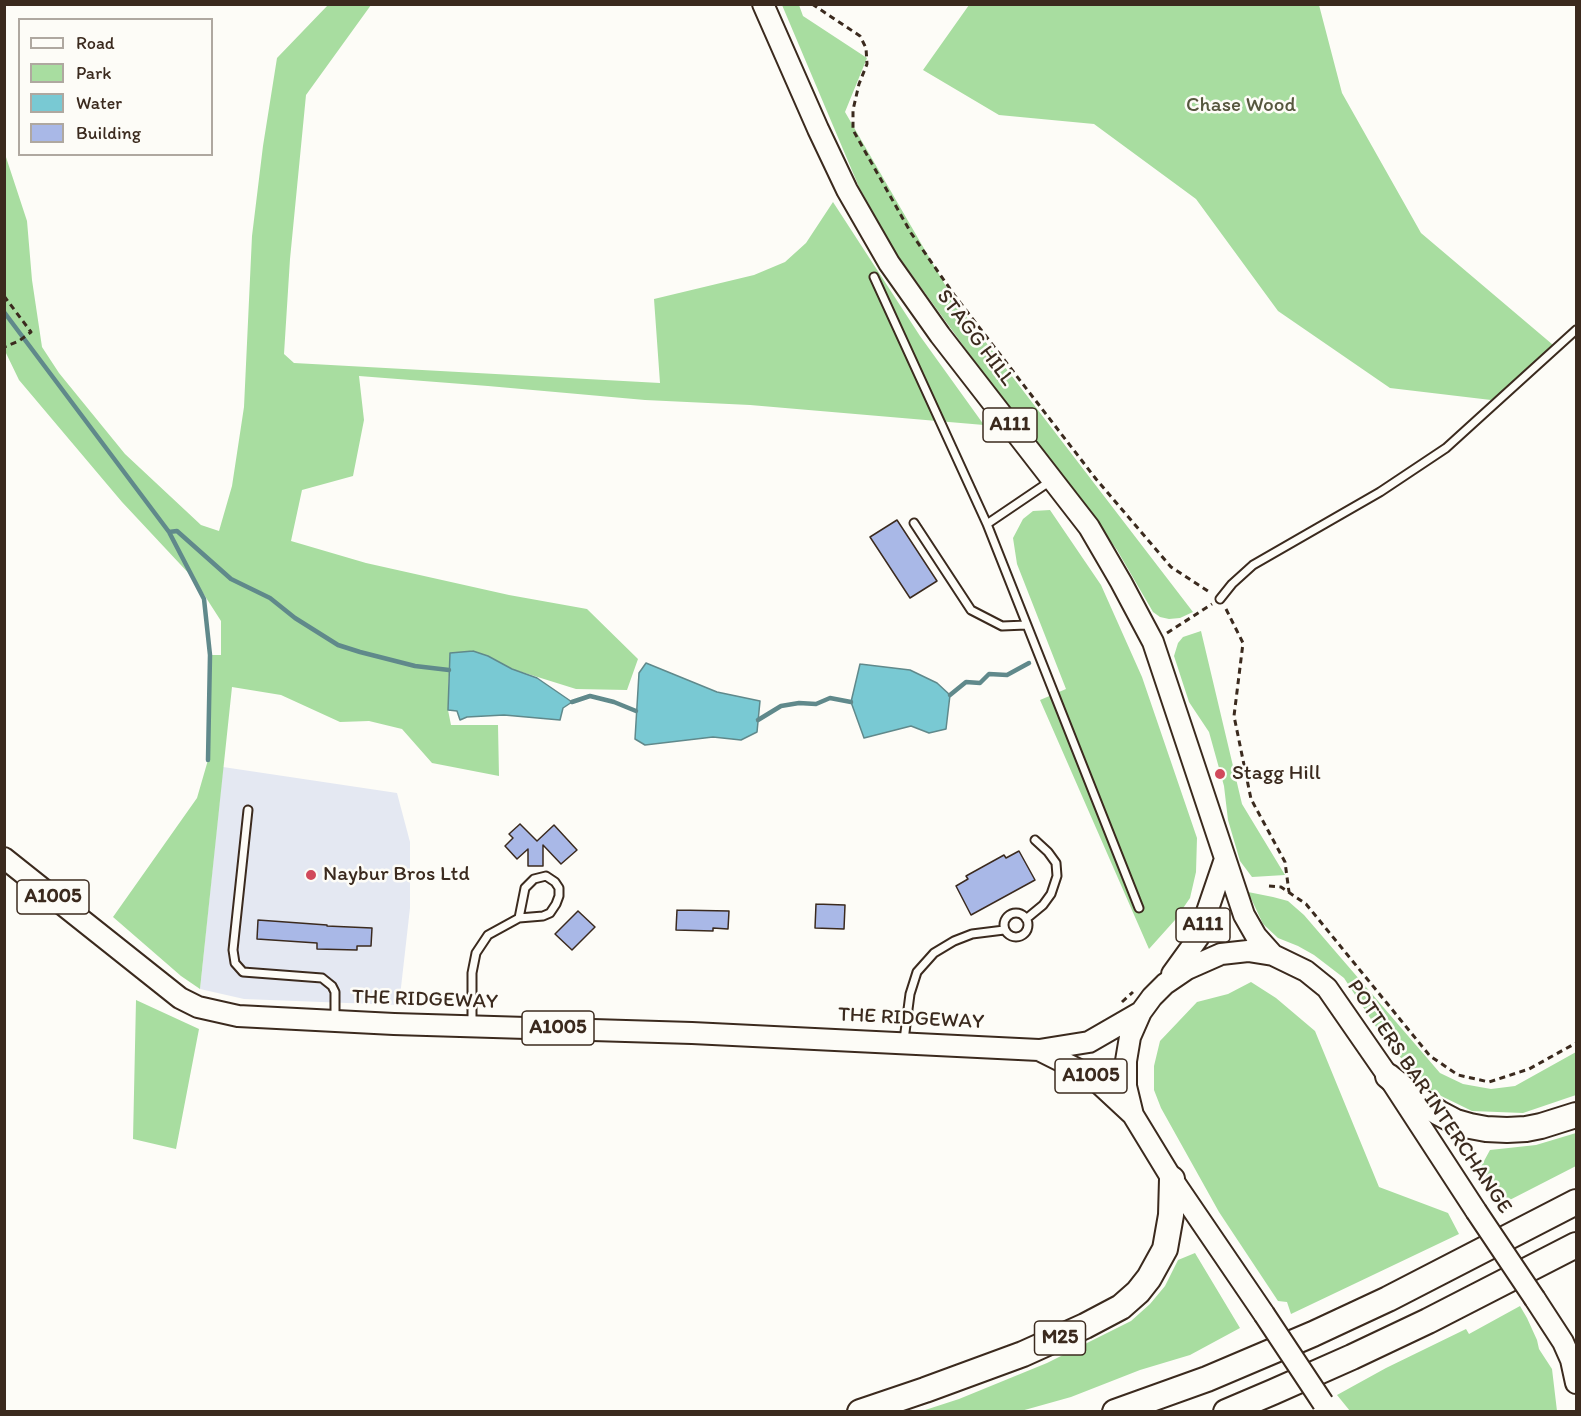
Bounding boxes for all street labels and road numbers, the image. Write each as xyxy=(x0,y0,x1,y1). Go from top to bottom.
street label: STAGG HILL xyxy=(931,285,1019,391)
road number: A111 xyxy=(983,408,1037,442)
road number: A1005 xyxy=(17,880,89,914)
road number: A111 xyxy=(1176,908,1230,942)
street label: POTTERS BAR INTERCHANGE xyxy=(1341,975,1517,1219)
street label: THE RIDGEWAY xyxy=(352,985,498,1015)
street label: THE RIDGEWAY xyxy=(837,1003,985,1035)
road number: A1005 xyxy=(522,1011,594,1045)
road number: A1005 xyxy=(1055,1059,1127,1093)
road number: M25 xyxy=(1034,1321,1086,1355)

